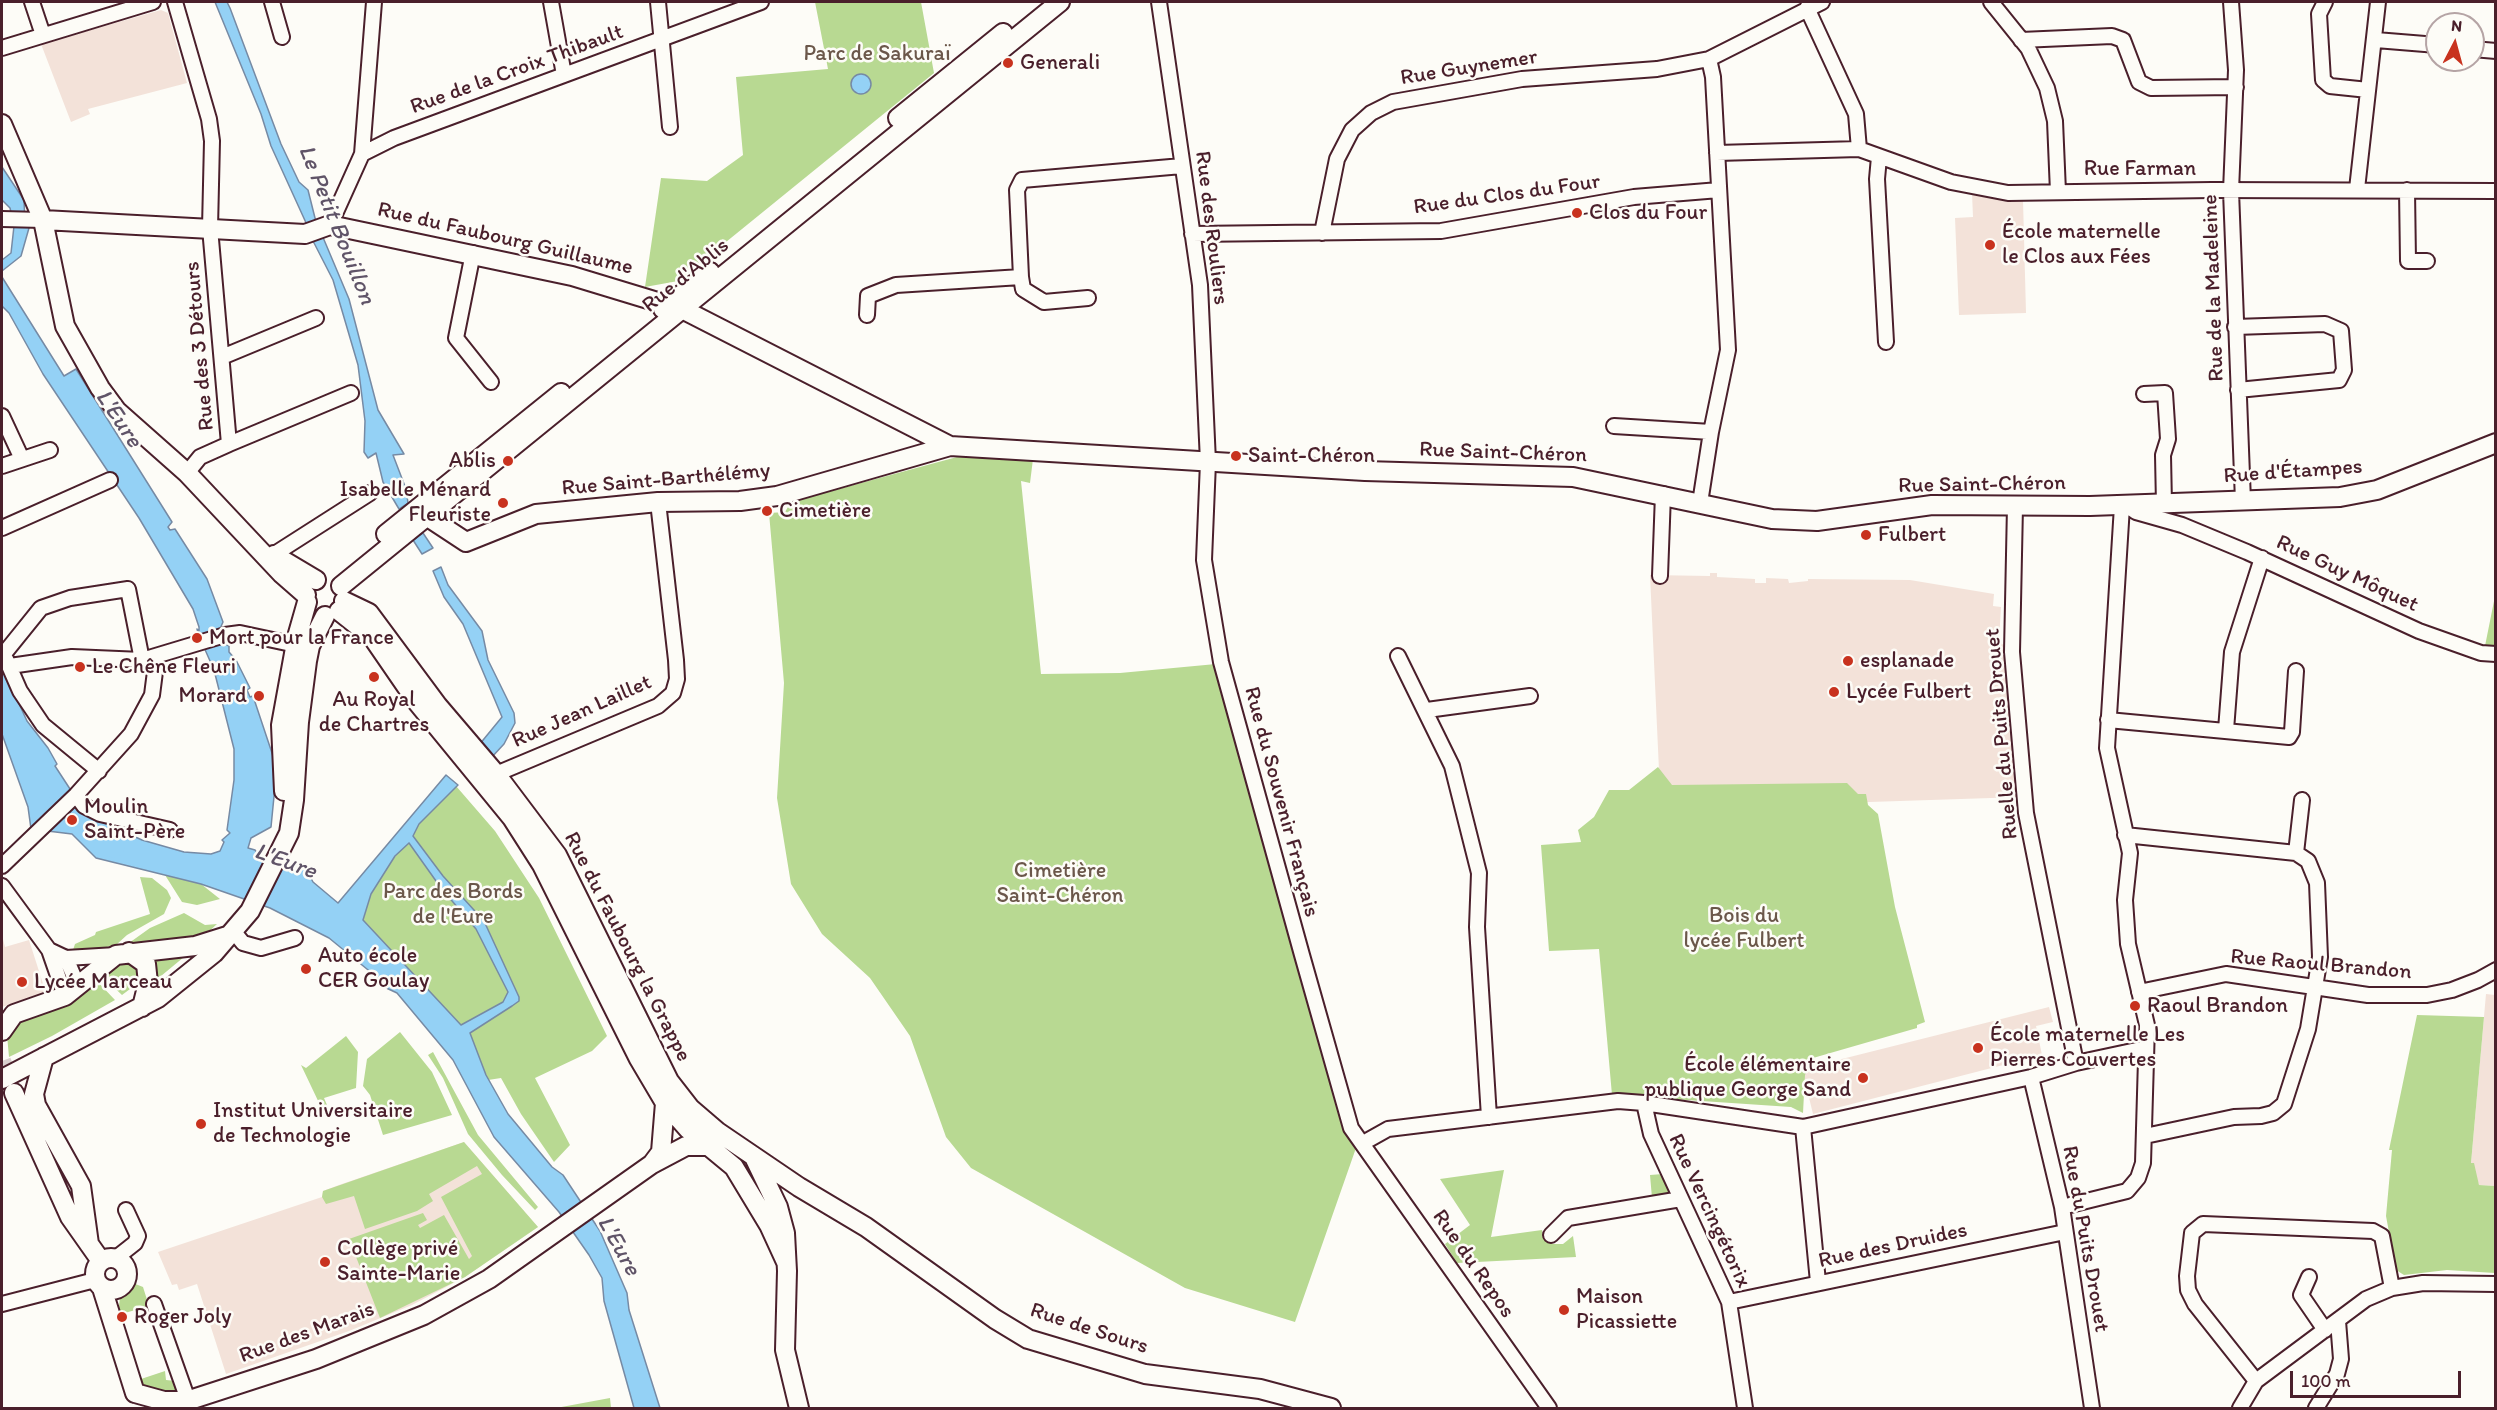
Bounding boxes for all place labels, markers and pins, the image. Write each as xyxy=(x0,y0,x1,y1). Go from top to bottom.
place label: Generali xyxy=(1020,50,1100,76)
marker: Generali xyxy=(1001,56,1015,70)
place label: Clos du Four xyxy=(1589,200,1707,226)
marker: Clos du Four xyxy=(1570,206,1584,220)
place label: École maternelle le Clos aux Fées xyxy=(2002,219,2161,270)
marker: École maternelle le Clos aux Fées xyxy=(1983,238,1997,252)
place label: Saint-Chéron xyxy=(1248,443,1375,469)
place label: Ablis xyxy=(449,448,496,474)
marker: Saint-Chéron xyxy=(1229,449,1243,463)
marker: Ablis xyxy=(501,454,515,468)
place label: Isabelle Ménard Fleuriste xyxy=(340,477,491,528)
marker: Isabelle Ménard Fleuriste xyxy=(496,496,510,510)
place label: Cimetière xyxy=(779,498,871,524)
marker: Cimetière xyxy=(760,504,774,518)
place label: Fulbert xyxy=(1878,522,1946,548)
marker: Fulbert xyxy=(1859,528,1873,542)
place label: Mort pour la France xyxy=(209,625,394,651)
marker: Mort pour la France xyxy=(190,631,204,645)
place label: esplanade xyxy=(1860,648,1954,674)
place label: Le Chêne Fleuri xyxy=(92,654,236,680)
marker: esplanade xyxy=(1841,654,1855,668)
marker: Le Chêne Fleuri xyxy=(73,660,87,674)
marker: Au Royal de Chartres xyxy=(367,670,381,684)
place label: Lycée Fulbert xyxy=(1846,679,1971,705)
place label: Morard xyxy=(179,683,247,709)
marker: Lycée Fulbert xyxy=(1827,685,1841,699)
place label: Au Royal de Chartres xyxy=(319,687,429,738)
marker: Morard xyxy=(252,689,266,703)
place label: Moulin Saint-Père xyxy=(84,794,185,846)
marker: Moulin Saint-Père xyxy=(65,813,79,827)
place label: Auto école CER Goulay xyxy=(318,943,429,994)
marker: Auto école CER Goulay xyxy=(299,962,313,976)
place label: Lycée Marceau xyxy=(34,969,173,995)
marker: Lycée Marceau xyxy=(15,975,29,989)
place label: Raoul Brandon xyxy=(2147,993,2288,1019)
marker: Raoul Brandon xyxy=(2128,999,2142,1013)
place label: École maternelle Les Pierres Couvertes xyxy=(1990,1022,2185,1074)
marker: École maternelle Les Pierres Couvertes xyxy=(1971,1041,1985,1055)
place label: École élémentaire publique George Sand xyxy=(1645,1052,1851,1104)
marker: École élémentaire publique George Sand xyxy=(1856,1071,1870,1085)
place label: Institut Universitaire de Technologie xyxy=(213,1098,413,1150)
marker: Institut Universitaire de Technologie xyxy=(194,1117,208,1131)
place label: Collège privé Sainte-Marie xyxy=(337,1236,460,1288)
marker: Collège privé Sainte-Marie xyxy=(318,1255,332,1269)
place label: Maison Picassiette xyxy=(1576,1284,1677,1336)
marker: Maison Picassiette xyxy=(1557,1303,1571,1317)
place label: Roger Joly xyxy=(134,1304,232,1330)
marker: Roger Joly xyxy=(115,1310,129,1324)

